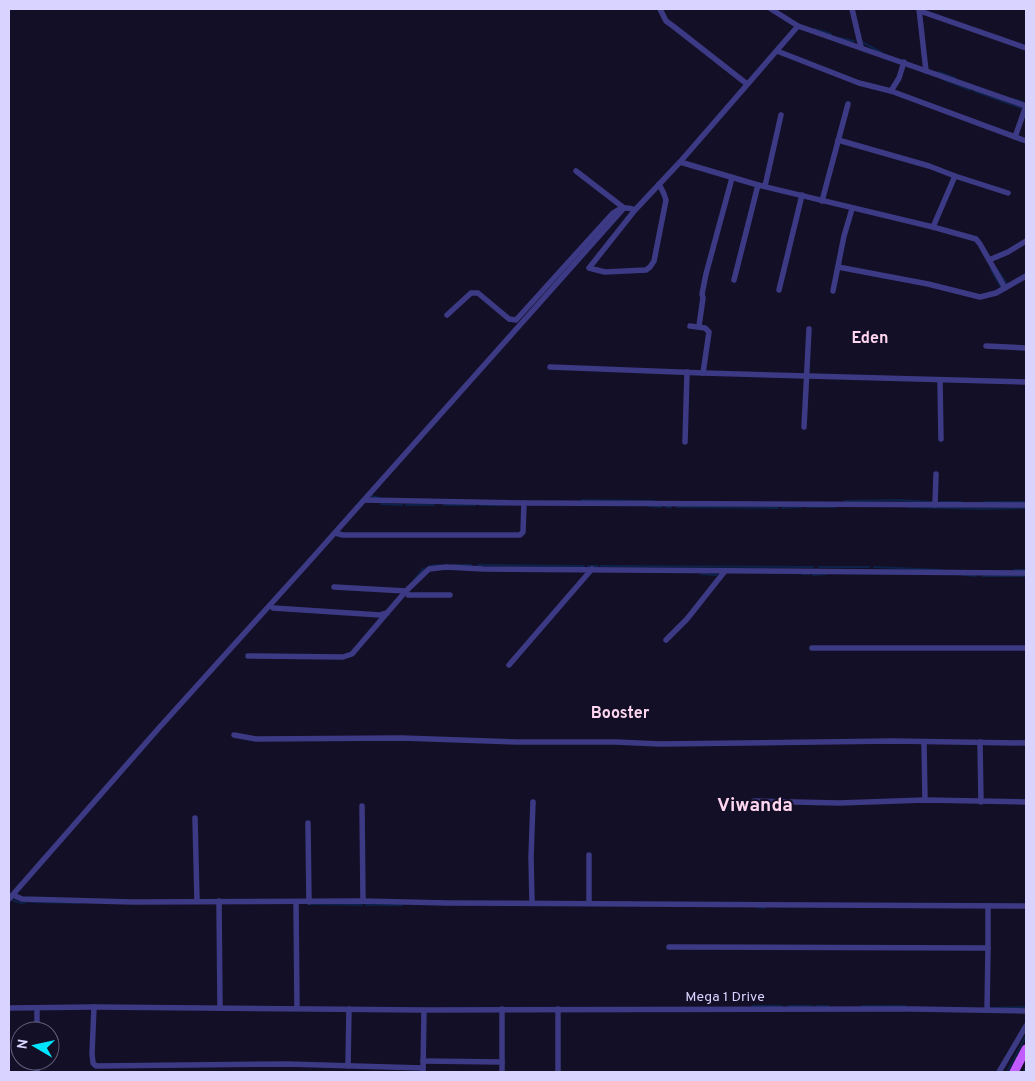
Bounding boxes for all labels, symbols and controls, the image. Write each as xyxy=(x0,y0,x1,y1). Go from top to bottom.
district label: Eden xyxy=(851,329,889,349)
district label: Booster xyxy=(591,704,650,724)
district label: Viwanda xyxy=(717,794,793,818)
street label: Mega 1 Drive xyxy=(685,989,765,1006)
north arrow xyxy=(10,1021,60,1071)
text: N xyxy=(14,1038,33,1051)

